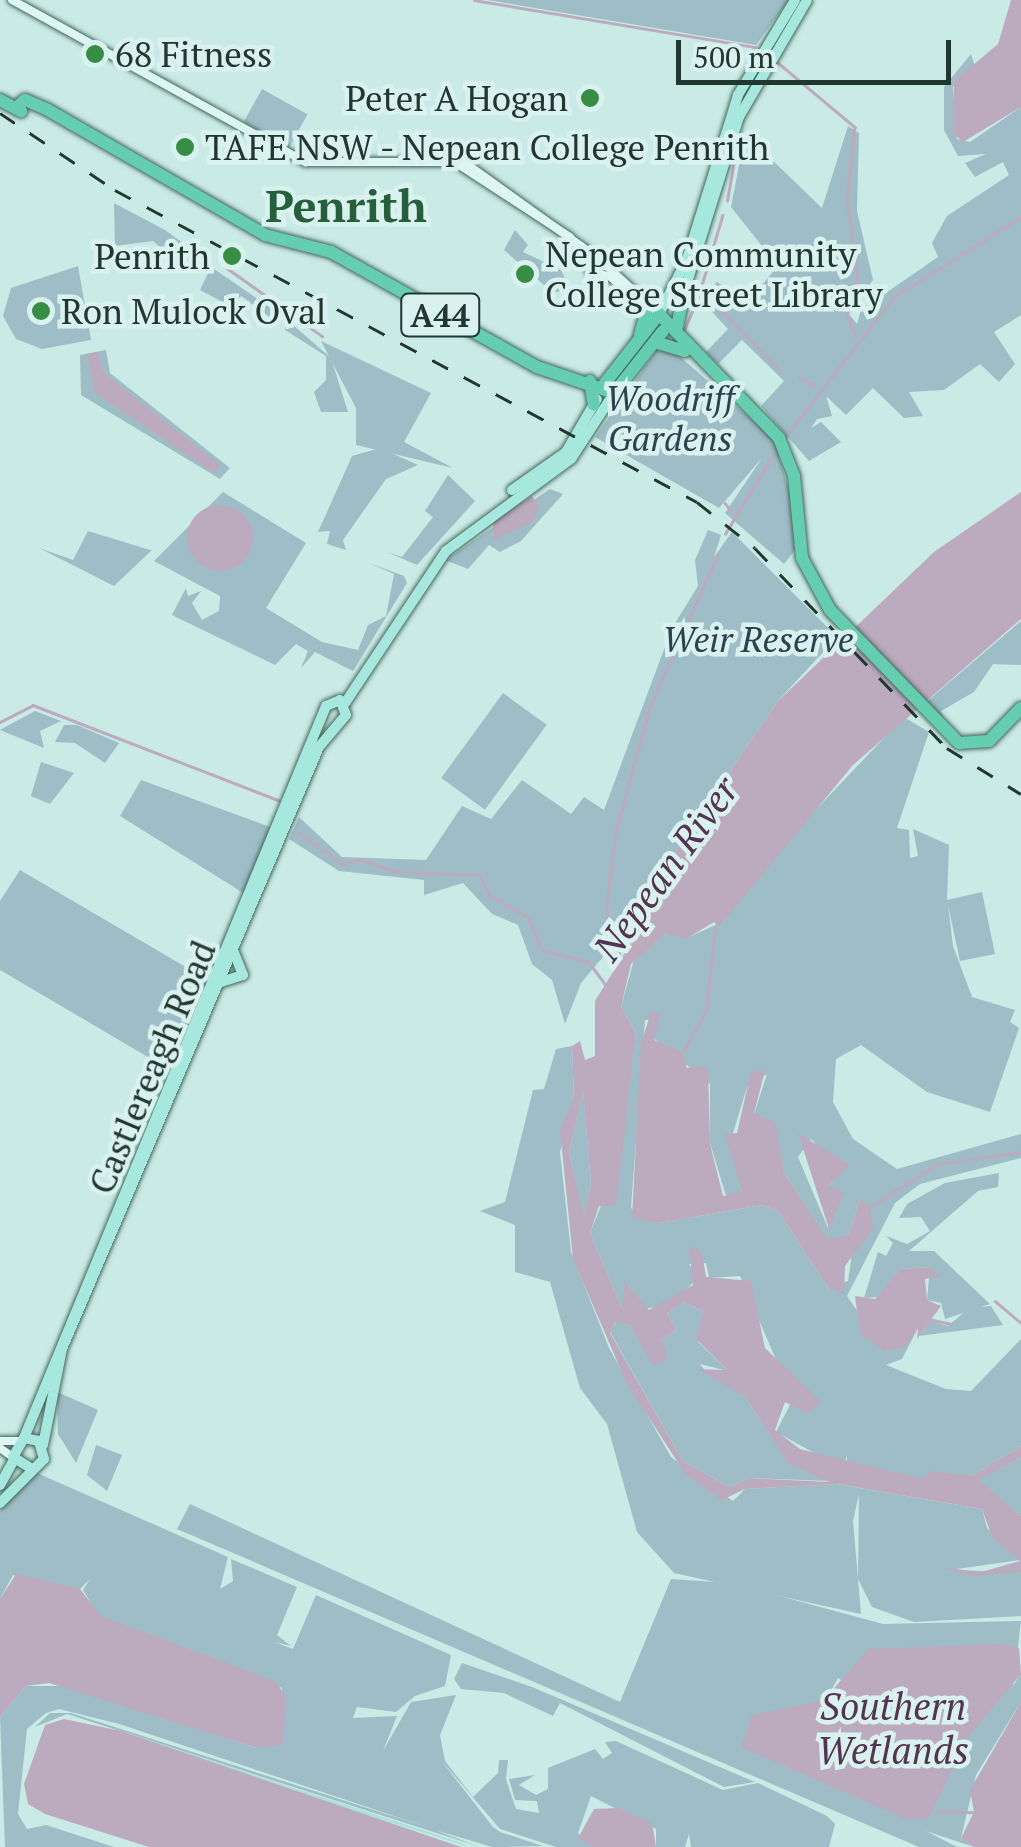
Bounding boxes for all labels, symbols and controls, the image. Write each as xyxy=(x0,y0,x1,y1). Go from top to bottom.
scale bar xyxy=(681,20,956,82)
place label: 68 Fitness xyxy=(115,33,272,75)
text: 500 m xyxy=(693,37,774,77)
marker: 68 Fitness xyxy=(84,43,106,65)
place label: Peter A Hogan xyxy=(344,77,568,119)
marker: Peter A Hogan xyxy=(577,85,603,111)
place label: TAFE NSW - Nepean College Penrith xyxy=(205,126,772,168)
marker: TAFE NSW - Nepean College Penrith xyxy=(174,136,196,158)
district label: Penrith xyxy=(265,179,427,233)
place label: Nepean Community College Street Library xyxy=(545,233,883,315)
place label: Penrith xyxy=(94,235,210,277)
marker: Penrith xyxy=(219,243,245,269)
marker: Nepean Community College Street Library xyxy=(514,263,536,285)
road number: A44 xyxy=(400,288,480,342)
place label: Ron Mulock Oval xyxy=(61,290,326,332)
marker: Ron Mulock Oval xyxy=(30,300,52,322)
park label: Woodriff Gardens xyxy=(605,377,735,459)
park label: Weir Reserve xyxy=(662,618,854,660)
water label: Nepean River xyxy=(584,768,748,970)
street label: Castlereagh Road xyxy=(80,934,224,1200)
water label: Southern Wetlands xyxy=(817,1684,969,1774)

